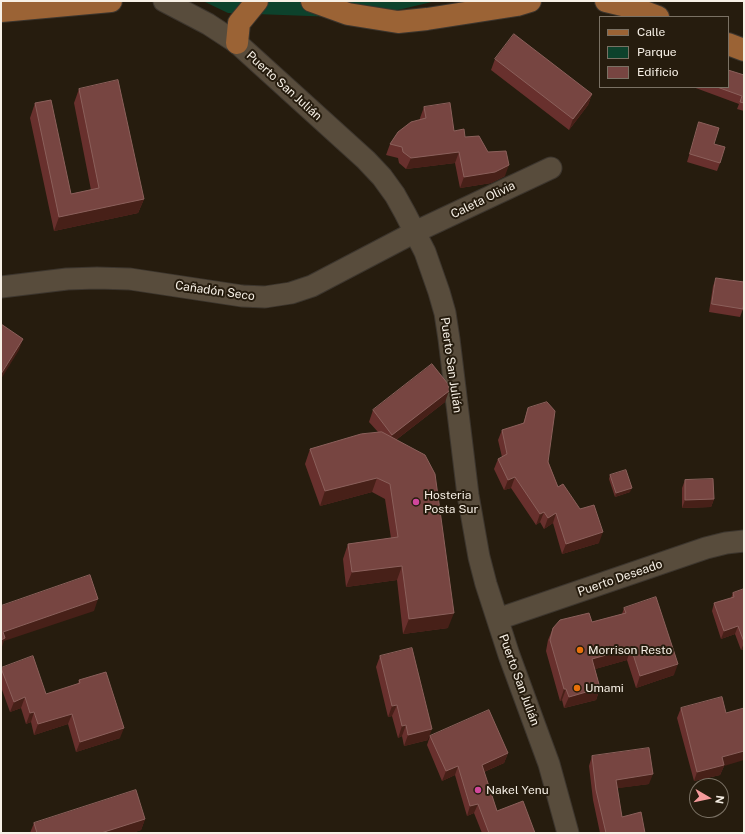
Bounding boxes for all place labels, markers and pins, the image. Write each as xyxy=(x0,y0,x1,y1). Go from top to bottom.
place label: Hosteria Posta Sur xyxy=(424,488,478,516)
marker: Hosteria Posta Sur xyxy=(411,497,421,507)
place label: Morrison Resto xyxy=(588,643,672,657)
marker: Morrison Resto xyxy=(575,645,585,655)
place label: Umami xyxy=(585,681,624,695)
marker: Umami xyxy=(572,683,582,693)
place label: Nakel Yenu xyxy=(486,783,549,797)
marker: Nakel Yenu xyxy=(473,785,483,795)

